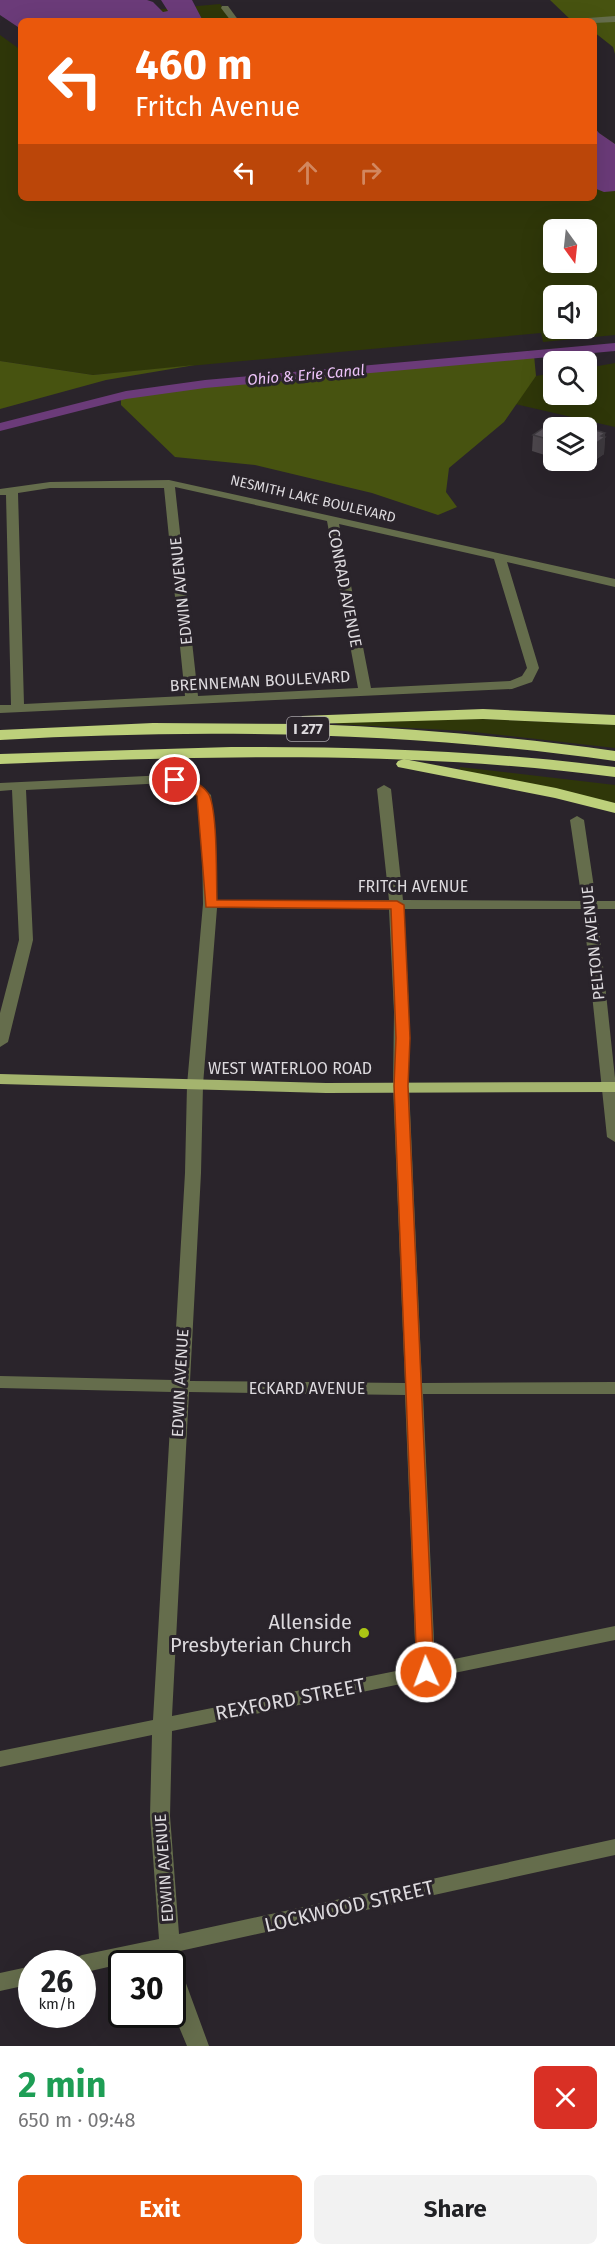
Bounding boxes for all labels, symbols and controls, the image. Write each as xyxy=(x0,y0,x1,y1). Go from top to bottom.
text: 460 m xyxy=(135,40,252,90)
icon: left xyxy=(36,42,114,120)
text: Fritch Avenue xyxy=(135,91,300,123)
icon: left xyxy=(228,156,261,189)
icon: ahead xyxy=(291,156,324,189)
icon: right xyxy=(354,156,387,189)
north arrow xyxy=(543,219,597,273)
map controls xyxy=(543,219,597,471)
button: sound xyxy=(543,285,597,339)
button: search xyxy=(543,351,597,405)
water label: Ohio & Erie Canal xyxy=(246,361,366,389)
button: layers xyxy=(543,417,597,471)
street label: NESMITH LAKE BOULEVARD xyxy=(229,472,397,526)
street label: CONRAD AVENUE xyxy=(324,527,366,649)
street label: EDWIN AVENUE xyxy=(166,536,196,646)
street label: BRENNEMAN BOULEVARD xyxy=(169,667,351,695)
road number: I 277 xyxy=(287,717,329,741)
pin xyxy=(149,754,200,805)
icon: arrive xyxy=(158,763,191,796)
street label: FRITCH AVENUE xyxy=(358,877,468,896)
street label: PELTON AVENUE xyxy=(578,885,608,1001)
street label: WEST WATERLOO ROAD xyxy=(208,1059,372,1078)
street label: EDWIN AVENUE xyxy=(168,1328,192,1438)
street label: ECKARD AVENUE xyxy=(249,1379,365,1398)
place label: Allenside Presbyterian Church xyxy=(170,1610,352,1657)
marker: Allenside Presbyterian Church xyxy=(357,1626,371,1640)
position arrow xyxy=(394,1640,458,1704)
street label: REXFORD STREET xyxy=(213,1673,367,1725)
street label: EDWIN AVENUE xyxy=(151,1813,177,1923)
street label: LOCKWOOD STREET xyxy=(262,1875,437,1937)
speed limit sign: 30 xyxy=(108,1950,186,2028)
text: 26 xyxy=(41,1964,73,2000)
text: km/h xyxy=(38,1995,76,2013)
text: 2 min xyxy=(18,2063,107,2107)
button: close xyxy=(534,2066,597,2129)
text: 650 m · 09:48 xyxy=(18,2108,135,2132)
button: Exit xyxy=(18,2175,302,2244)
button: Share xyxy=(314,2175,597,2244)

